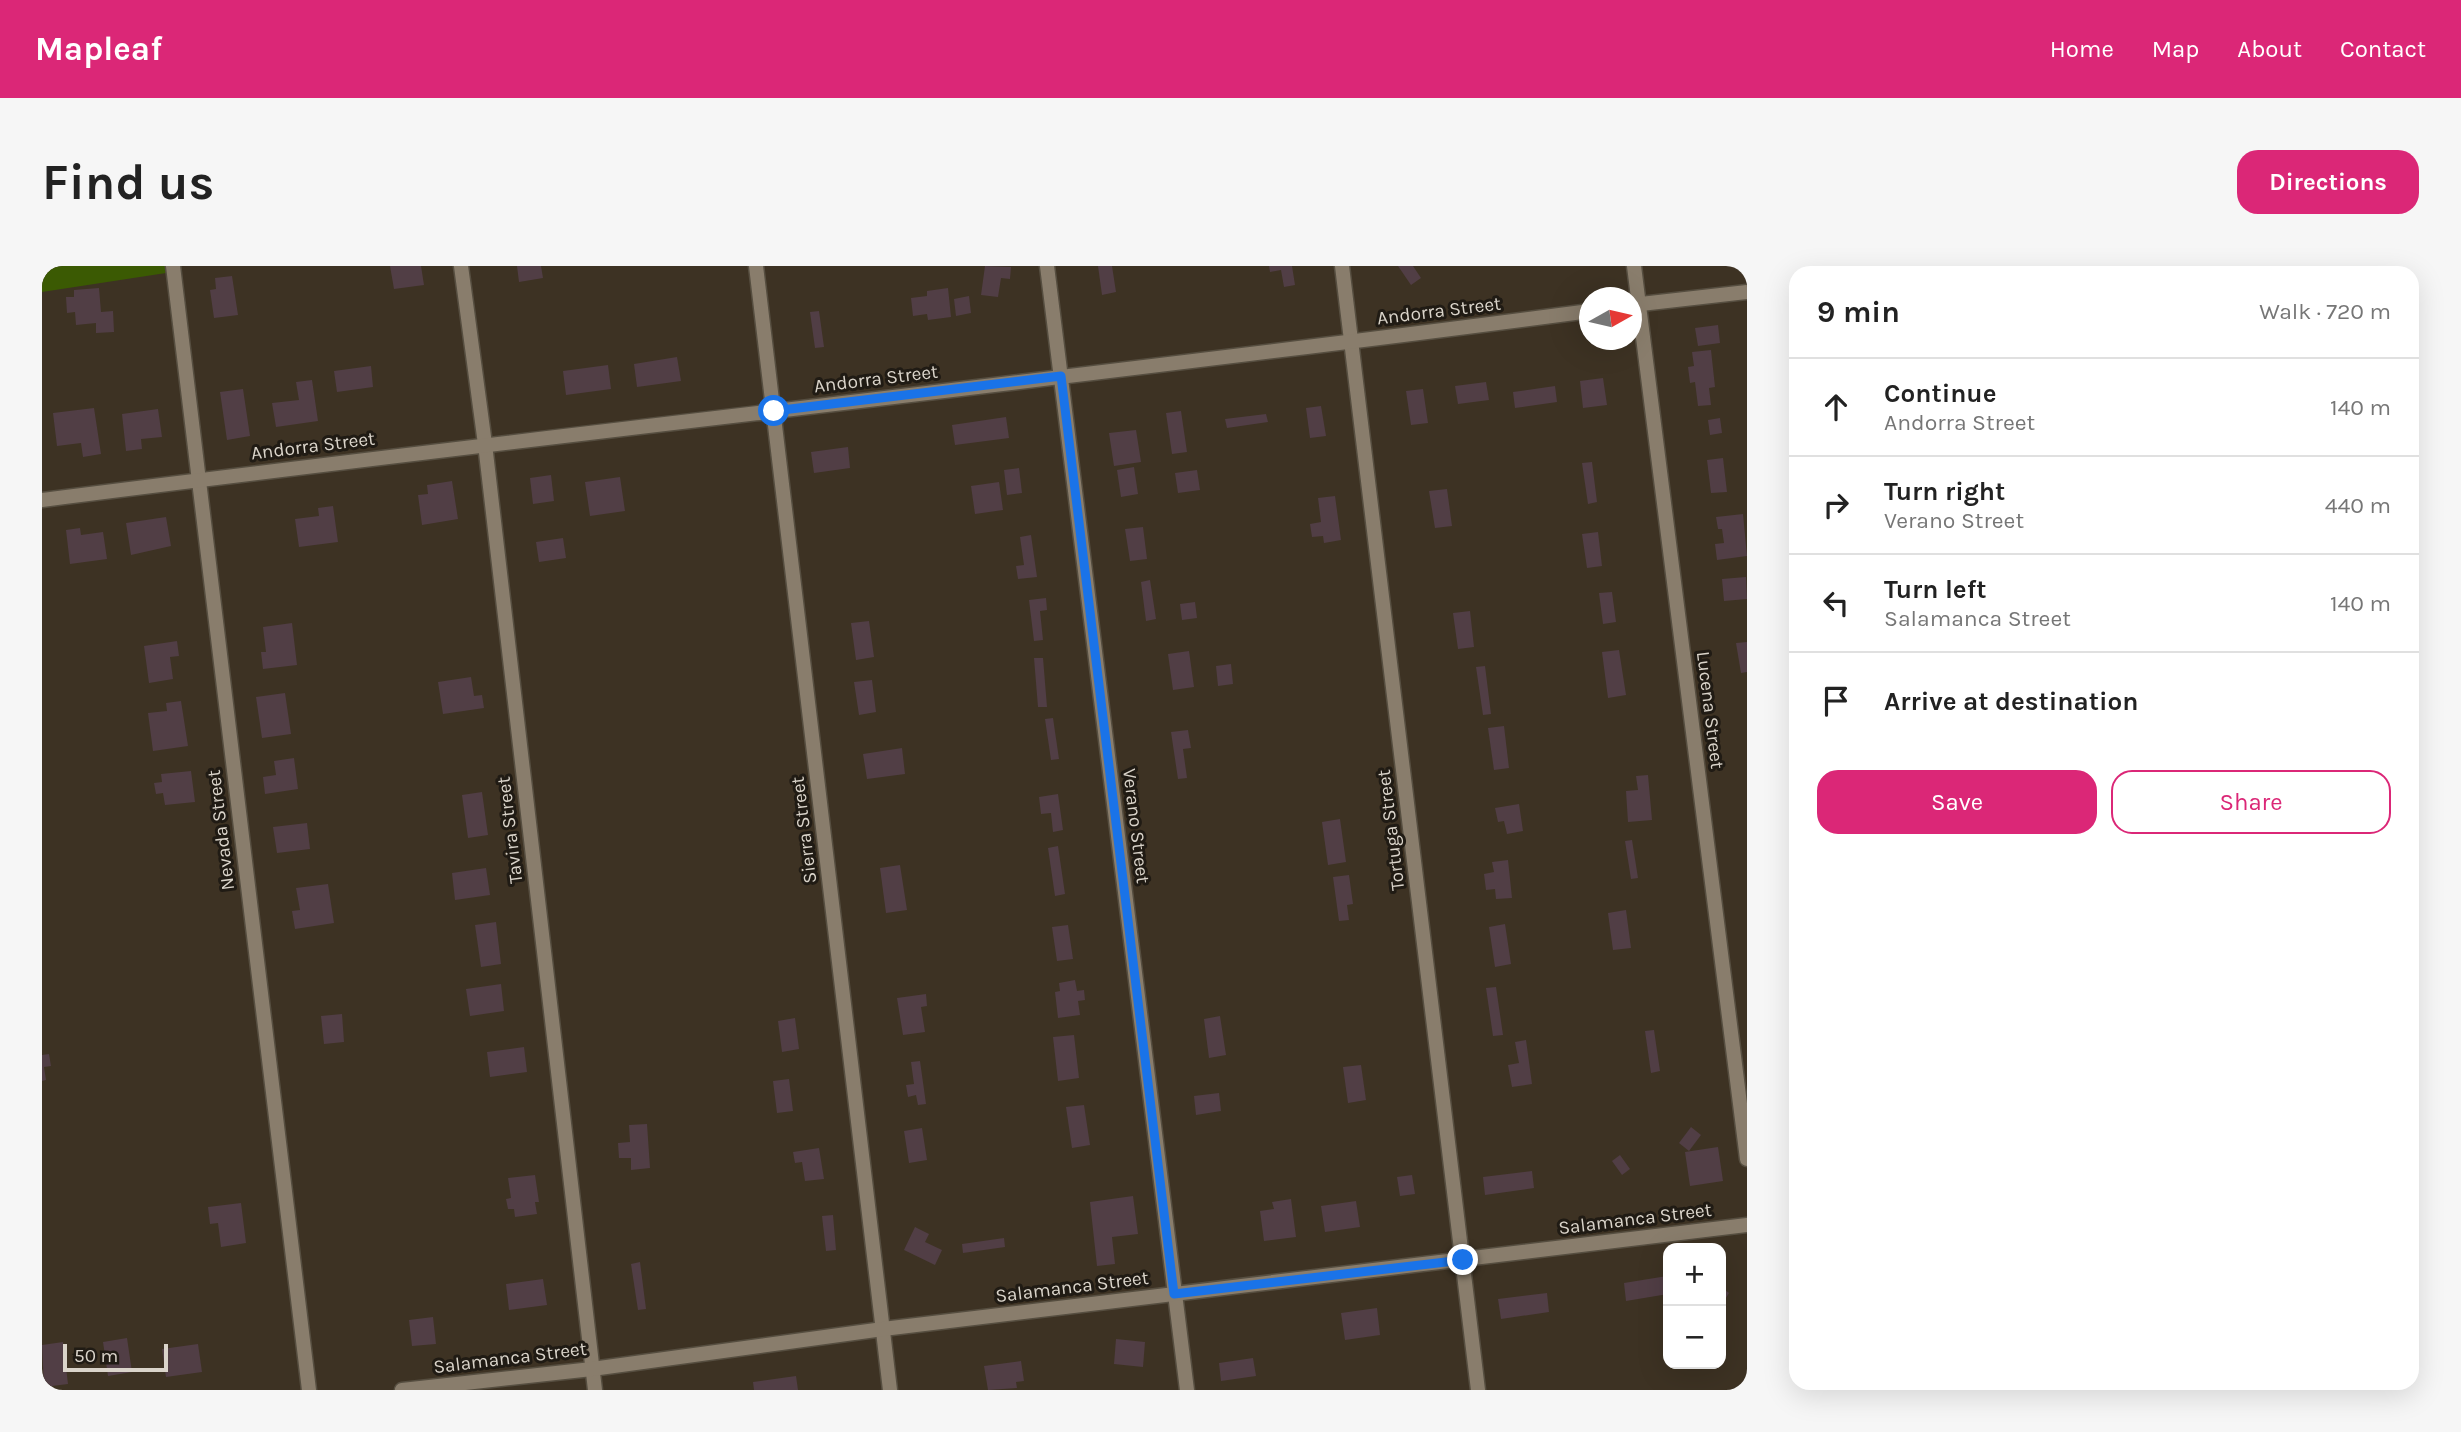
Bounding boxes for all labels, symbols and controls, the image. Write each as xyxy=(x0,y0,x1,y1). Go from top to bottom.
text: Mapleaf xyxy=(35,30,162,68)
text: Home xyxy=(2050,35,2114,63)
text: Map xyxy=(2152,35,2199,63)
text: About xyxy=(2237,35,2302,63)
text: Contact xyxy=(2340,35,2426,63)
button: Directions xyxy=(2237,150,2419,214)
text: Find us xyxy=(42,154,214,211)
north arrow xyxy=(1579,287,1642,350)
street label: Andorra Street xyxy=(1376,292,1502,330)
text: 9 min xyxy=(1817,294,1900,330)
text: Walk · 720 m xyxy=(2259,298,2391,325)
street label: Andorra Street xyxy=(813,360,939,398)
text: Continue xyxy=(1884,378,1996,409)
icon: ahead xyxy=(1817,388,1855,426)
text: 140 m xyxy=(2330,394,2391,421)
route start xyxy=(758,395,789,426)
text: Andorra Street xyxy=(1884,409,2035,436)
street label: Andorra Street xyxy=(250,427,376,465)
text: Turn right xyxy=(1884,476,2005,507)
icon: right xyxy=(1817,486,1855,524)
text: 440 m xyxy=(2325,492,2391,519)
text: Verano Street xyxy=(1884,507,2024,534)
text: Turn left xyxy=(1884,574,1986,605)
icon: left xyxy=(1817,584,1855,622)
text: 140 m xyxy=(2330,590,2391,617)
text: Salamanca Street xyxy=(1884,605,2071,632)
street label: Lucena Street xyxy=(1692,650,1728,770)
icon: arrive xyxy=(1817,682,1855,720)
text: Arrive at destination xyxy=(1884,686,2138,717)
street label: Verano Street xyxy=(1118,767,1154,885)
street label: Tortuga Street xyxy=(1373,768,1409,892)
street label: Nevada Street xyxy=(203,769,239,891)
button: Save xyxy=(1817,770,2097,834)
button: Share xyxy=(2111,770,2391,834)
street label: Tavira Street xyxy=(493,775,527,885)
street label: Sierra Street xyxy=(787,775,821,885)
street label: Salamanca Street xyxy=(1557,1199,1713,1239)
map controls xyxy=(1663,1243,1726,1369)
button: + xyxy=(1663,1243,1726,1306)
route end xyxy=(1447,1244,1478,1275)
street label: Salamanca Street xyxy=(994,1267,1150,1307)
button: − xyxy=(1663,1306,1726,1369)
street label: Salamanca Street xyxy=(432,1338,588,1378)
scale bar xyxy=(63,1341,168,1373)
text: 50 m xyxy=(74,1345,118,1367)

